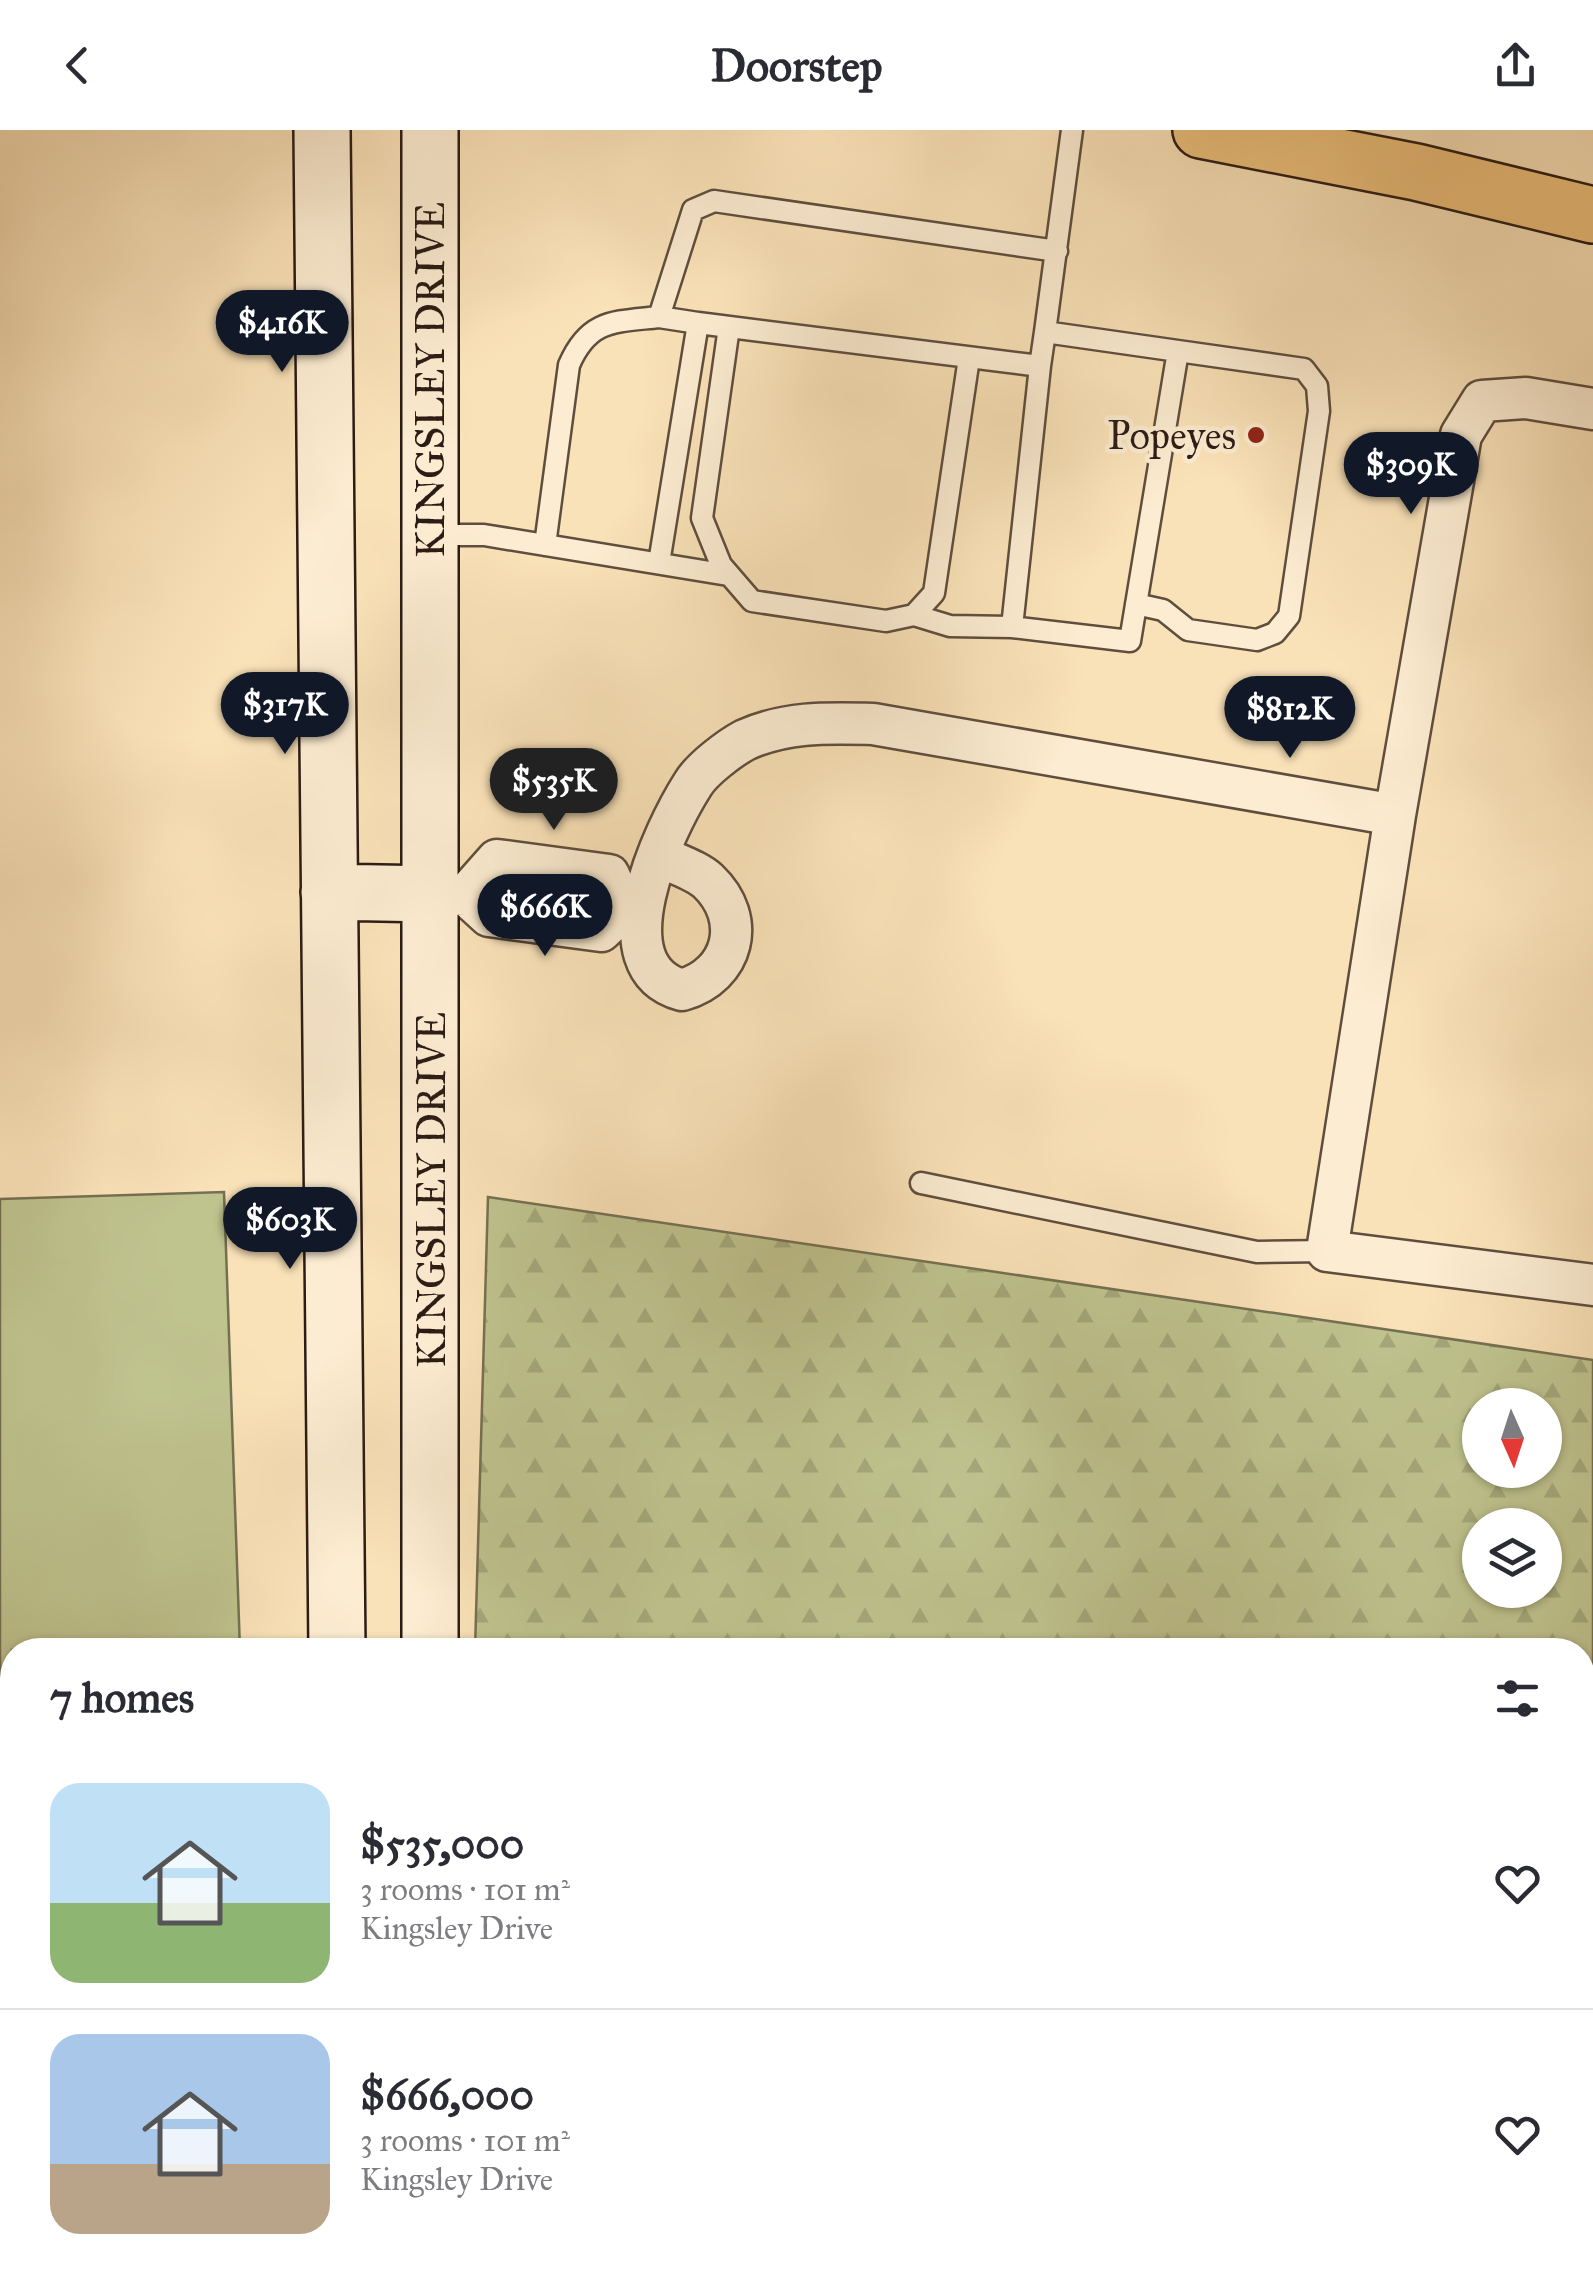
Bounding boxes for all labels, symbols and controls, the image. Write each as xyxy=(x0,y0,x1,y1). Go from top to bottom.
icon: back xyxy=(50,38,105,93)
text: Doorstep xyxy=(711,38,882,93)
icon: share xyxy=(1488,38,1543,93)
street label: KINGSLEY DRIVE xyxy=(406,202,455,558)
pin: $416K xyxy=(212,290,352,375)
text: $416K xyxy=(238,303,326,342)
place label: Popeyes xyxy=(1108,411,1236,460)
marker: Popeyes xyxy=(1245,424,1267,446)
pin: $309K xyxy=(1341,432,1481,517)
text: $309K xyxy=(1366,445,1456,484)
pin: $317K xyxy=(215,672,355,757)
pin: $812K xyxy=(1220,676,1360,761)
text: $317K xyxy=(243,685,327,724)
text: $812K xyxy=(1246,689,1334,728)
pin: $535K xyxy=(484,748,624,833)
text: $535K xyxy=(512,761,596,800)
pin: $666K xyxy=(475,874,615,959)
text: $666K xyxy=(499,887,591,926)
street label: KINGSLEY DRIVE xyxy=(407,1012,456,1368)
pin: $603K xyxy=(220,1187,360,1272)
text: $603K xyxy=(245,1200,335,1239)
north arrow xyxy=(1462,1388,1562,1488)
map controls xyxy=(1462,1388,1562,1608)
button: layers xyxy=(1462,1508,1562,1608)
icon: filters xyxy=(1490,1671,1545,1726)
text: 7 homes xyxy=(50,1672,194,1724)
text: $535,000 xyxy=(360,1818,524,1870)
icon: home xyxy=(130,1823,250,1943)
icon: heart xyxy=(1490,1856,1545,1911)
text: 3 rooms · 101 m² xyxy=(360,1870,570,1909)
text: Kingsley Drive xyxy=(360,1909,553,1948)
text: $666,000 xyxy=(360,2069,534,2121)
icon: home xyxy=(130,2074,250,2194)
icon: heart xyxy=(1490,2107,1545,2162)
text: 3 rooms · 101 m² xyxy=(360,2121,570,2160)
text: Kingsley Drive xyxy=(360,2160,553,2199)

